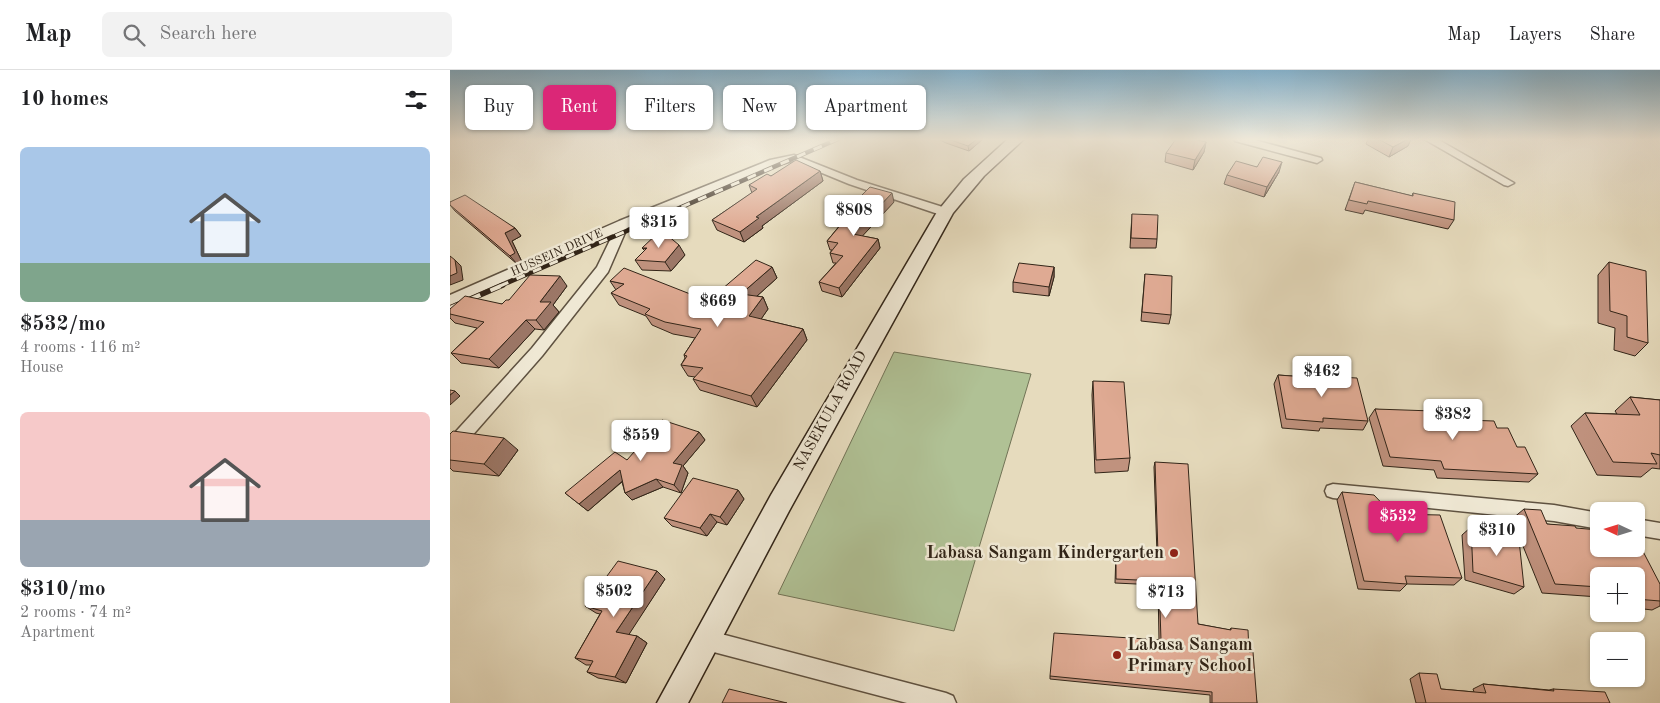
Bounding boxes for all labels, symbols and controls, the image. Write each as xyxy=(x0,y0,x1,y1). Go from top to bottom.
search box xyxy=(102,12,452,57)
icon: search xyxy=(120,21,148,49)
text: Map xyxy=(25,23,72,47)
text: Search here xyxy=(160,25,257,44)
text: Map xyxy=(1447,26,1481,44)
text: Layers xyxy=(1509,26,1561,44)
text: Share xyxy=(1589,26,1635,44)
chip: Buy xyxy=(465,85,533,130)
chip: Rent xyxy=(543,85,616,130)
chip: Filters xyxy=(626,85,713,130)
chip: New xyxy=(723,85,796,130)
chip: Apartment xyxy=(806,85,926,130)
icon: filters xyxy=(402,86,430,114)
text: 10 homes xyxy=(20,89,108,110)
icon: home xyxy=(180,180,270,270)
pin: $808 xyxy=(824,194,884,237)
text: $808 xyxy=(835,203,873,219)
pin: $315 xyxy=(629,206,689,249)
text: $315 xyxy=(640,215,678,231)
street label: HUSSEIN DRIVE xyxy=(509,227,605,279)
pin: $669 xyxy=(688,286,748,328)
text: $669 xyxy=(699,294,737,310)
text: $532/mo xyxy=(20,314,106,335)
text: 4 rooms · 116 m² xyxy=(20,340,140,356)
street label: NASEKULA ROAD xyxy=(792,349,870,473)
pin: $462 xyxy=(1292,356,1352,398)
text: House xyxy=(20,360,63,376)
text: $462 xyxy=(1303,364,1341,380)
pin: $382 xyxy=(1423,398,1483,441)
text: $382 xyxy=(1434,407,1472,423)
pin: $559 xyxy=(611,420,671,462)
text: $559 xyxy=(622,428,660,444)
icon: home xyxy=(180,445,270,535)
pin: $532 xyxy=(1368,500,1428,543)
north arrow xyxy=(1590,502,1645,558)
map controls xyxy=(1590,502,1645,687)
text: $532 xyxy=(1379,509,1417,525)
pin: $310 xyxy=(1467,514,1527,557)
text: $310 xyxy=(1478,523,1516,539)
place label: Labasa Sangam Kindergarten xyxy=(926,544,1164,562)
marker: Labasa Sangam Kindergarten xyxy=(1168,547,1180,559)
button: + xyxy=(1590,567,1645,622)
pin: $502 xyxy=(584,576,644,618)
pin: $713 xyxy=(1136,576,1196,619)
text: $310/mo xyxy=(20,579,106,600)
text: $502 xyxy=(595,584,633,600)
text: $713 xyxy=(1147,585,1185,601)
text: 2 rooms · 74 m² xyxy=(20,605,131,621)
text: Apartment xyxy=(20,625,95,641)
button: − xyxy=(1590,632,1645,687)
place label: Labasa Sangam Primary School xyxy=(1127,636,1253,675)
marker: Labasa Sangam Primary School xyxy=(1111,649,1123,661)

